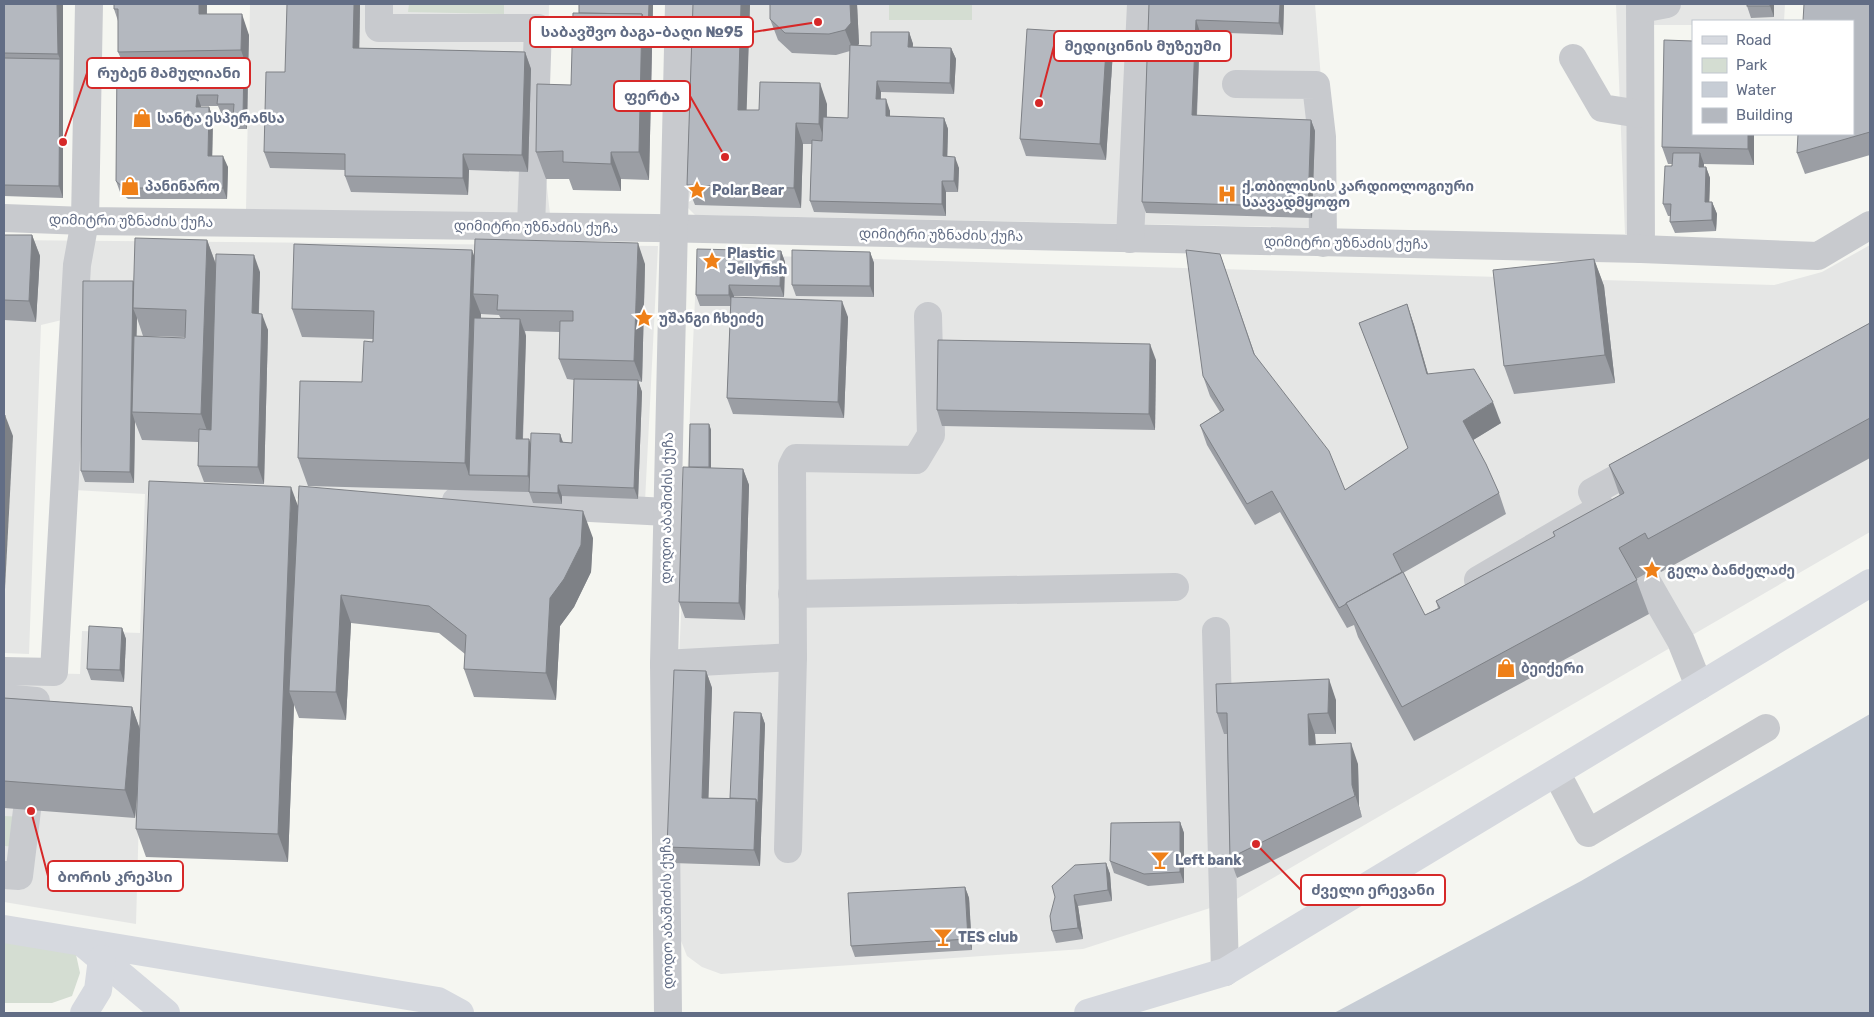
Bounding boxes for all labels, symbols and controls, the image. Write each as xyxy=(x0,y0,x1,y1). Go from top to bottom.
callout: საბავშვო ბაგა-ბაღი №95 xyxy=(530,17,753,47)
legend xyxy=(1692,20,1854,135)
text: საბავშვო ბაგა-ბაღი №95 xyxy=(541,23,744,41)
callout: მედიცინის მუზეუმი xyxy=(1054,31,1231,61)
text: Road xyxy=(1736,31,1772,49)
text: მედიცინის მუზეუმი xyxy=(1065,37,1221,55)
text: Park xyxy=(1736,56,1767,74)
callout: რუბენ მამულიანი xyxy=(87,58,250,88)
text: რუბენ მამულიანი xyxy=(97,64,241,82)
callout: ფერტა xyxy=(614,81,690,111)
text: Water xyxy=(1736,81,1776,99)
text: ფერტა xyxy=(624,87,680,105)
text: Building xyxy=(1736,106,1793,124)
shop icon: სანტა ესპერანსა xyxy=(131,107,153,129)
place label: სანტა ესპერანსა xyxy=(157,110,285,127)
shop icon: პანინარო xyxy=(119,175,141,197)
place label: პანინარო xyxy=(145,178,220,195)
place label: ქ.თბილისის კარდიოლოგიური საავადმყოფო xyxy=(1242,178,1474,211)
place icon: Polar Bear xyxy=(686,179,708,201)
place label: Polar Bear xyxy=(712,182,785,199)
hospital icon: ქ.თბილისის კარდიოლოგიური საავადმყოფო xyxy=(1216,183,1238,205)
street label: დიმიტრი უზნაძის ქუჩა xyxy=(49,211,213,231)
street label: დიმიტრი უზნაძის ქუჩა xyxy=(454,217,618,237)
street label: დიმიტრი უზნაძის ქუჩა xyxy=(859,225,1023,245)
street label: დიმიტრი უზნაძის ქუჩა xyxy=(1264,233,1428,253)
place label: Plastic Jellyfish xyxy=(727,245,787,278)
place icon: Plastic Jellyfish xyxy=(701,250,723,272)
place icon: უშანგი ჩხეიძე xyxy=(633,307,655,329)
place label: უშანგი ჩხეიძე xyxy=(659,310,764,327)
street label: დოდო აბაშიძის ქუჩა xyxy=(657,432,677,584)
place icon: გელა ბანძელაძე xyxy=(1641,559,1663,581)
place label: გელა ბანძელაძე xyxy=(1667,562,1795,579)
shop icon: ბეიქერი xyxy=(1495,657,1517,679)
place label: ბეიქერი xyxy=(1521,660,1584,677)
street label: დოდო აბაშიძის ქუჩა xyxy=(657,837,677,989)
bar icon: Left bank xyxy=(1149,849,1171,871)
place label: Left bank xyxy=(1175,852,1242,869)
callout: ბორის კრეპსი xyxy=(48,861,183,891)
text: ბორის კრეპსი xyxy=(58,868,172,886)
callout: ძველი ერევანი xyxy=(1301,875,1445,905)
text: ძველი ერევანი xyxy=(1311,881,1435,899)
bar icon: TES club xyxy=(932,926,954,948)
place label: TES club xyxy=(958,929,1018,946)

